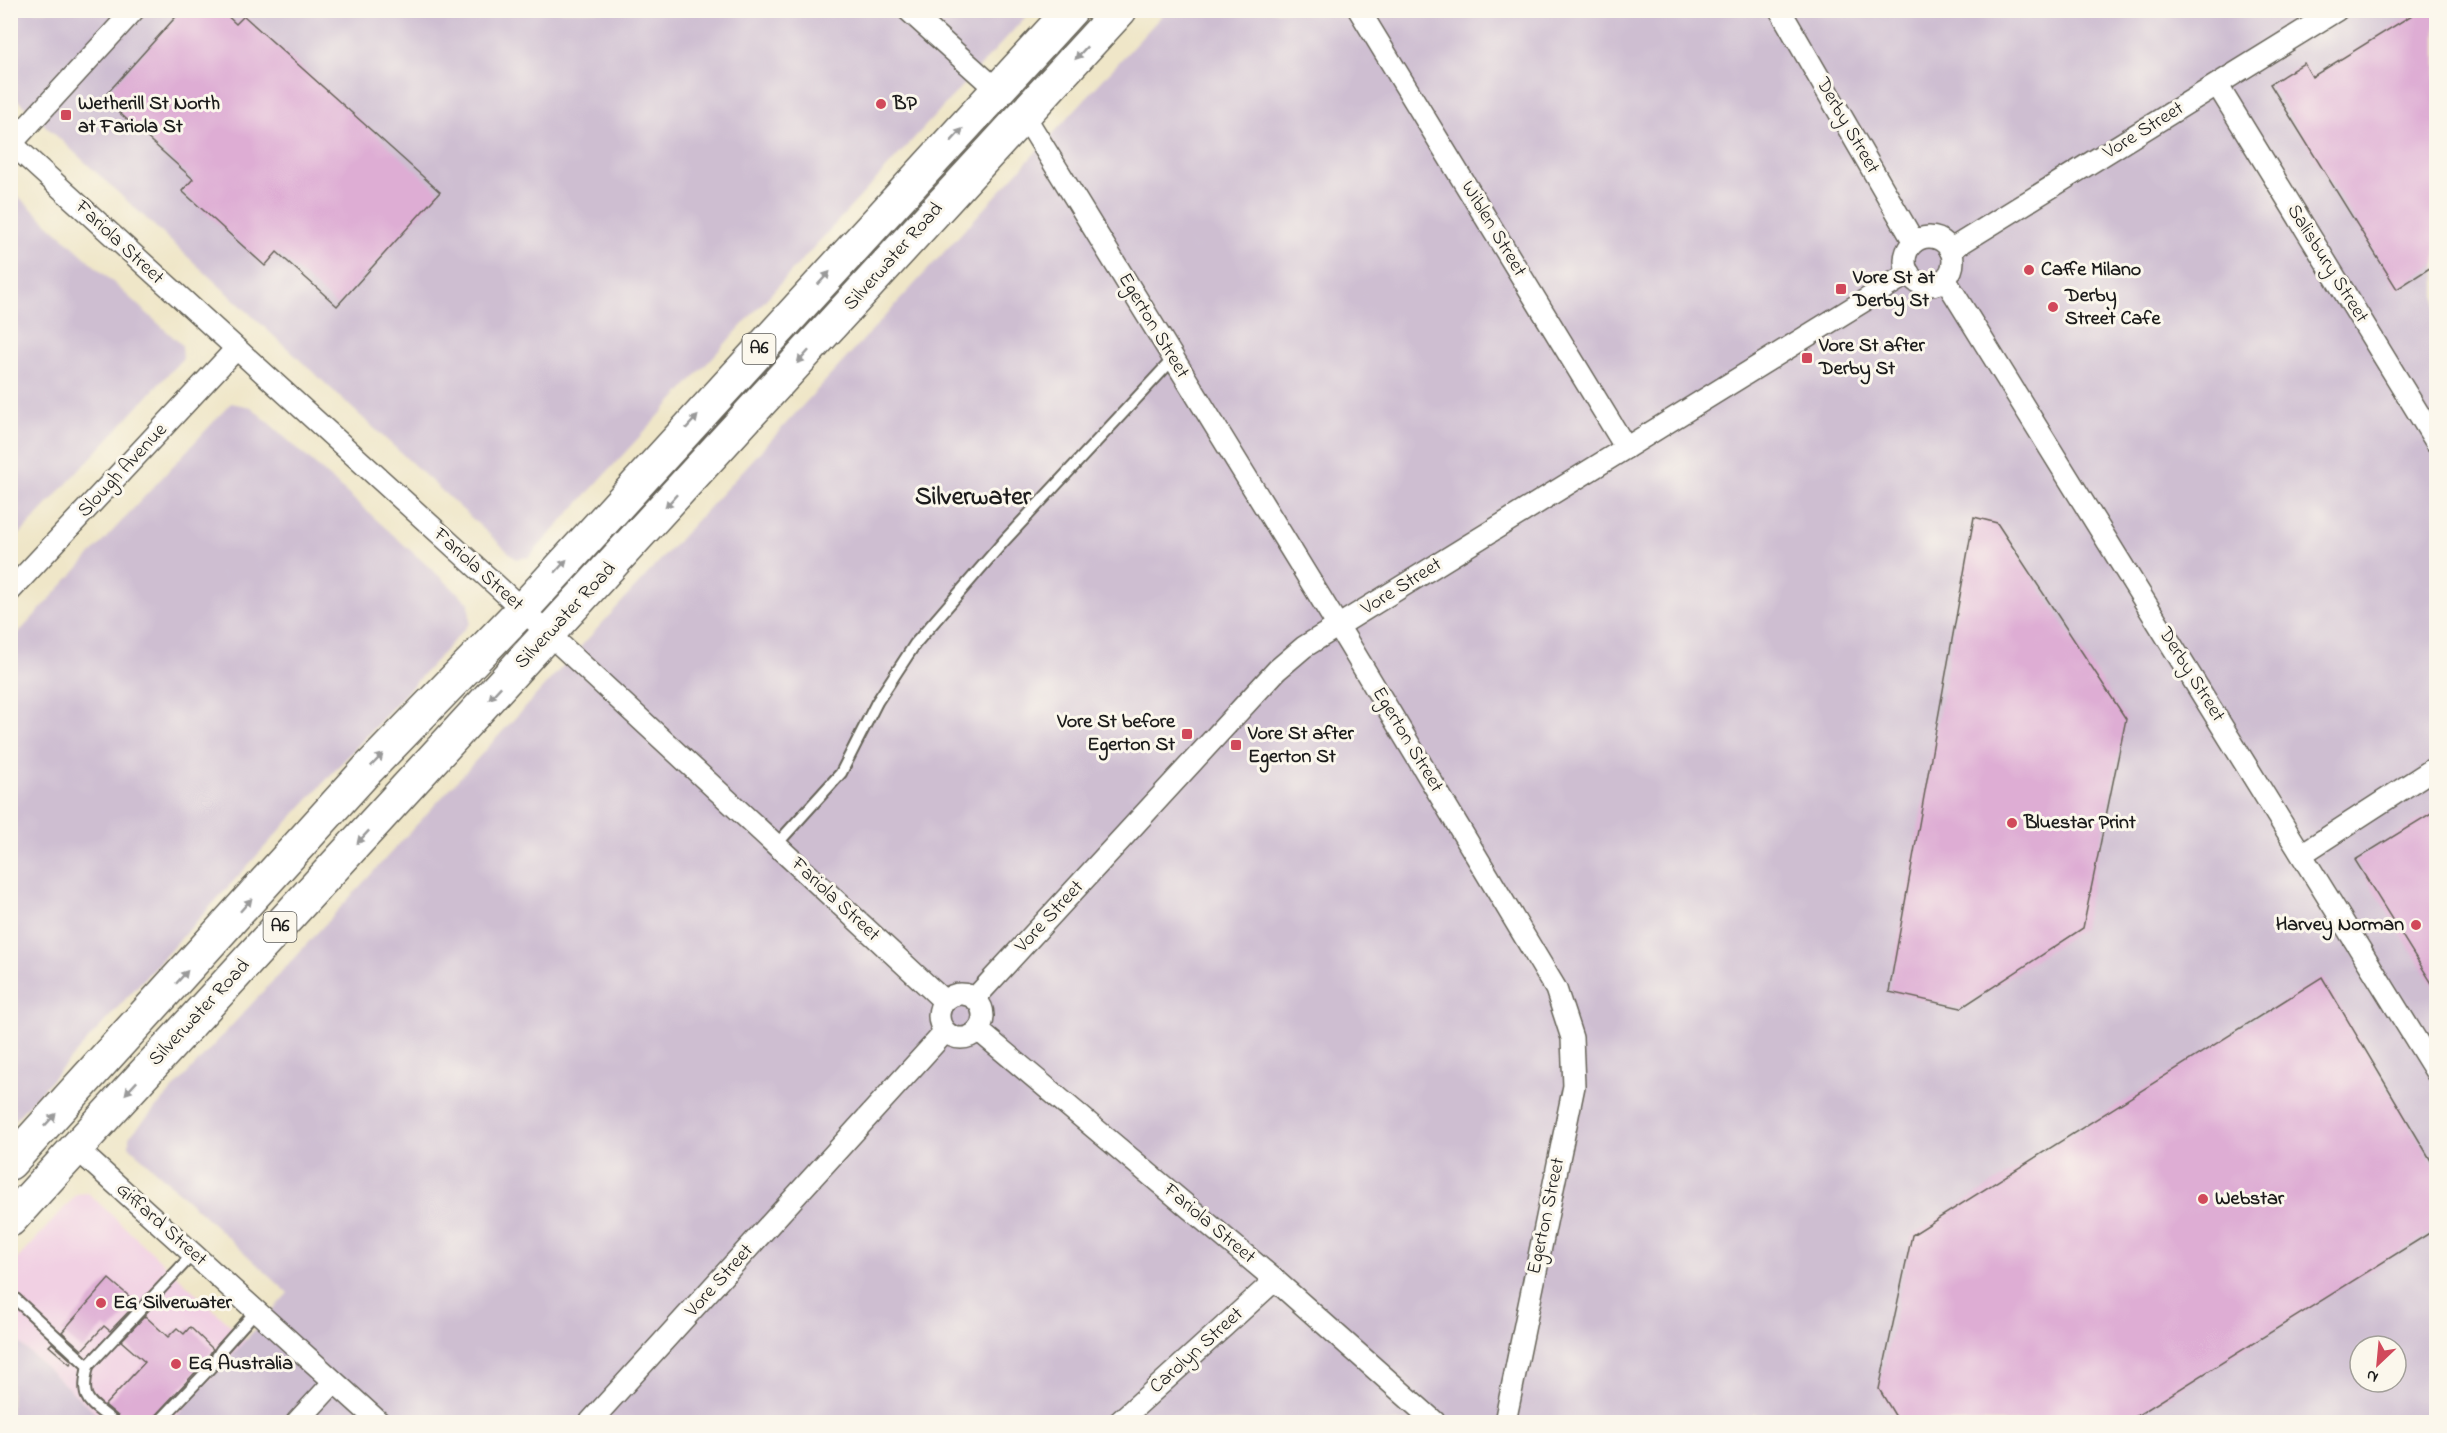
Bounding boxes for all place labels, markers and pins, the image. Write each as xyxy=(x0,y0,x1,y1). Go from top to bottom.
place label: Wetherill St North at Fariola St xyxy=(78,90,220,142)
place label: BP xyxy=(892,90,917,119)
marker: BP xyxy=(874,97,888,111)
marker: Wetherill St North at Fariola St xyxy=(59,108,73,122)
place label: Caffe Milano xyxy=(2041,256,2141,285)
marker: Caffe Milano xyxy=(2022,263,2036,277)
place label: Vore St at Derby St xyxy=(1852,264,1935,317)
marker: Vore St at Derby St xyxy=(1834,282,1848,296)
place label: Derby Street Cafe xyxy=(2064,282,2161,334)
marker: Derby Street Cafe xyxy=(2046,300,2060,314)
place label: Vore St after Derby St xyxy=(1818,332,1925,385)
marker: Vore St after Derby St xyxy=(1800,351,1814,365)
place label: Vore St before Egerton St xyxy=(1056,708,1176,761)
place label: Vore St after Egerton St xyxy=(1247,720,1354,773)
marker: Vore St before Egerton St xyxy=(1180,727,1194,741)
marker: Vore St after Egerton St xyxy=(1229,738,1243,752)
place label: Bluestar Print xyxy=(2023,809,2136,838)
marker: Bluestar Print xyxy=(2005,816,2019,830)
place label: Harvey Norman xyxy=(2276,911,2404,941)
marker: Harvey Norman xyxy=(2409,918,2423,932)
place label: Webstar xyxy=(2215,1185,2285,1214)
marker: Webstar xyxy=(2196,1192,2210,1206)
place label: EG Silverwater xyxy=(113,1289,233,1318)
marker: EG Silverwater xyxy=(94,1296,108,1310)
place label: EG Australia xyxy=(188,1350,293,1379)
marker: EG Australia xyxy=(169,1357,183,1371)

